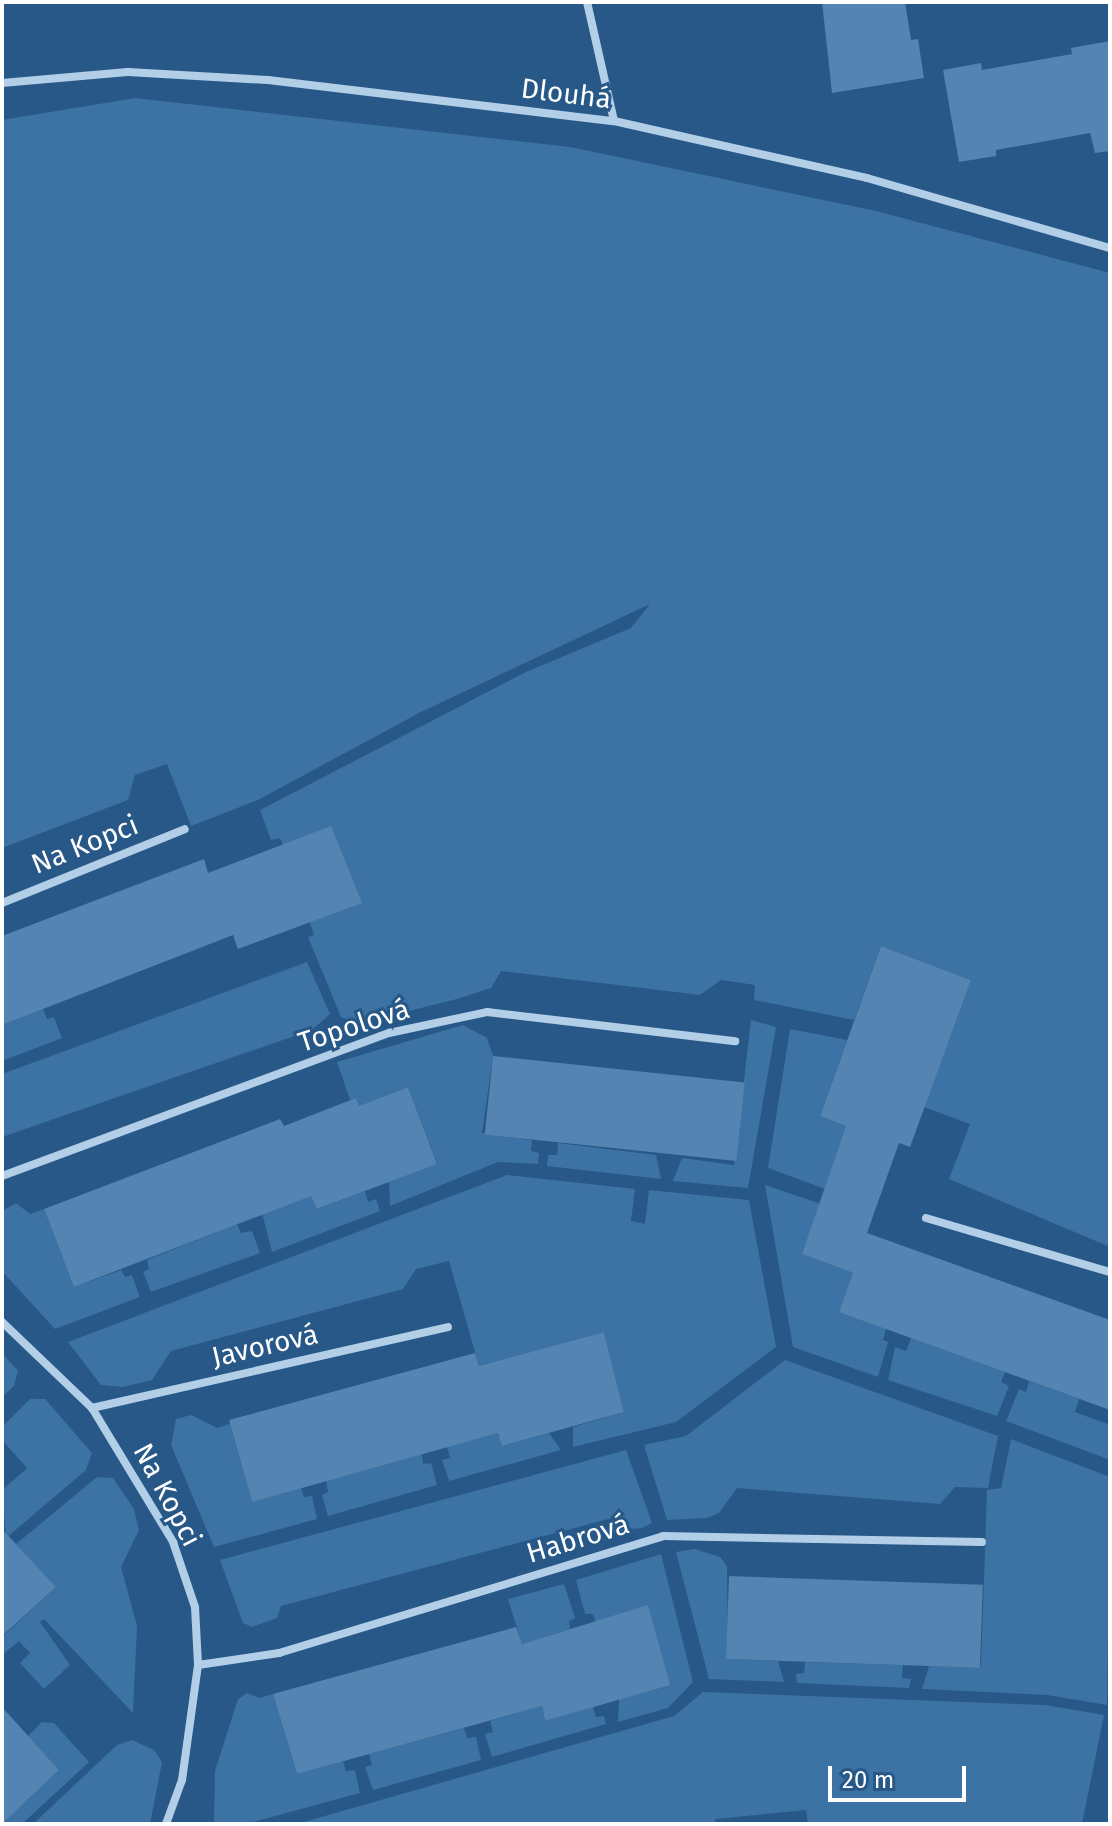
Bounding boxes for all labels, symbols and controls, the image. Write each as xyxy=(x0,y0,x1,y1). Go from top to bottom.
street label: Dlouhá xyxy=(519,72,613,116)
street label: Na Kopci xyxy=(27,808,143,882)
street label: Topolová xyxy=(294,992,414,1060)
street label: Javorová xyxy=(209,1317,321,1375)
street label: Na Kopci xyxy=(126,1438,208,1552)
street label: Habrová xyxy=(523,1507,633,1571)
scale bar xyxy=(832,1750,970,1800)
text: 20 m xyxy=(842,1766,894,1794)

